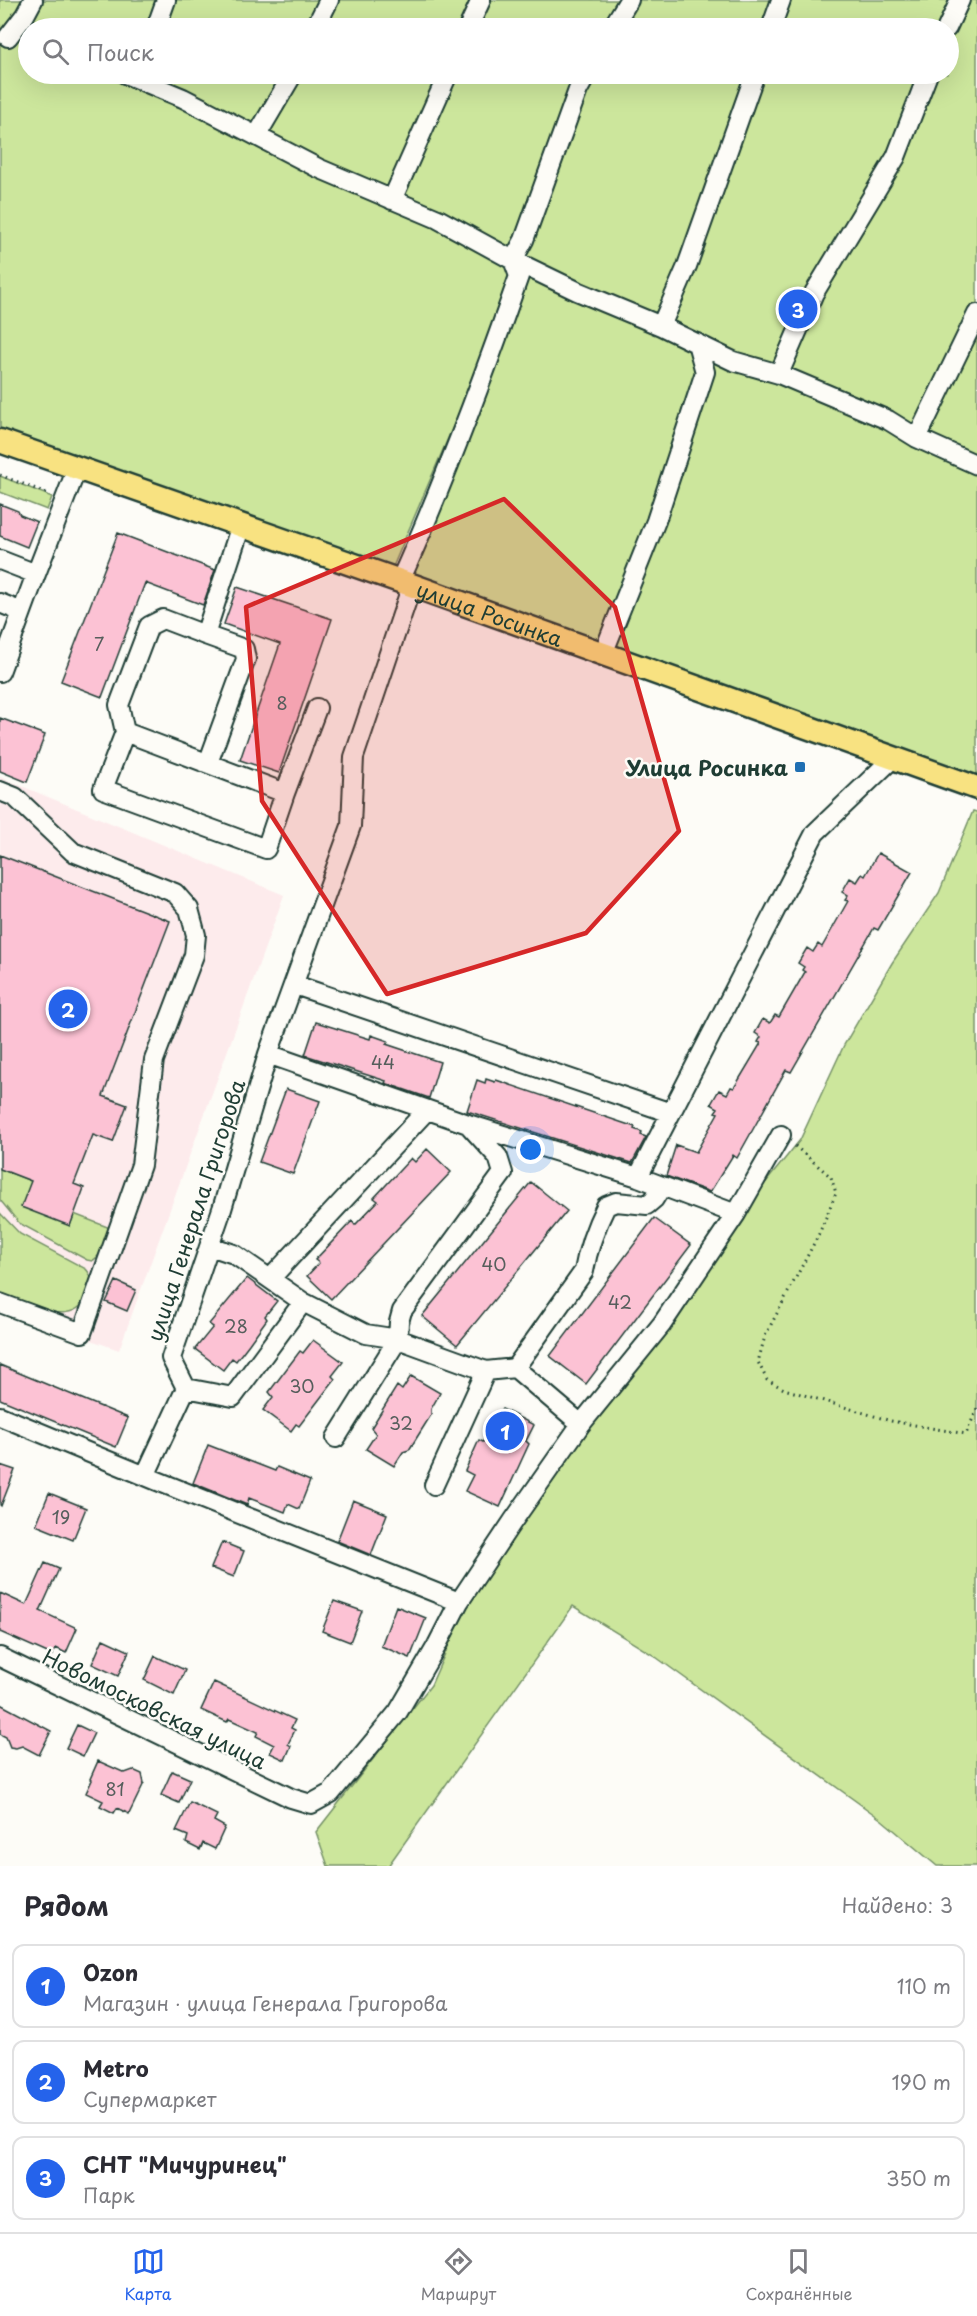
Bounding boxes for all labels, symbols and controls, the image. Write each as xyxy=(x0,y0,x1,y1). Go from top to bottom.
search box xyxy=(18,18,959,84)
icon: search xyxy=(39,35,72,68)
text: Поиск xyxy=(87,35,154,68)
pin: 3 xyxy=(778,286,818,332)
street label: улица Росинка xyxy=(412,572,567,654)
house number: 7 xyxy=(94,630,104,657)
house number: 8 xyxy=(276,689,288,716)
place label: Улица Росинка xyxy=(625,751,788,783)
marker: Улица Росинка xyxy=(793,760,807,774)
pin: 2 xyxy=(48,986,88,1032)
house number: 44 xyxy=(371,1048,395,1075)
street label: улица Генерала Григорова xyxy=(137,1075,253,1345)
your location xyxy=(516,1135,545,1164)
house number: 40 xyxy=(481,1250,507,1277)
house number: 42 xyxy=(608,1288,632,1315)
house number: 28 xyxy=(224,1312,248,1339)
house number: 30 xyxy=(289,1372,315,1399)
pin: 1 xyxy=(486,1408,524,1454)
house number: 32 xyxy=(389,1409,413,1436)
house number: 19 xyxy=(52,1503,70,1530)
street label: Новомосковская улица xyxy=(38,1640,273,1777)
house number: 81 xyxy=(105,1775,125,1802)
text: Рядом xyxy=(24,1886,109,1925)
text: Найдено: 3 xyxy=(842,1890,953,1920)
text: Ozon xyxy=(83,1955,138,1988)
text: 1 xyxy=(41,1971,50,2001)
text: 110 m xyxy=(897,1971,951,2001)
text: Магазин · улица Генерала Григорова xyxy=(83,1988,448,2018)
text: Metro xyxy=(83,2051,149,2084)
text: 2 xyxy=(38,2067,53,2097)
text: 190 m xyxy=(892,2067,951,2097)
text: Супермаркет xyxy=(83,2084,216,2114)
text: СНТ "Мичуринец" xyxy=(83,2147,287,2180)
text: 3 xyxy=(39,2163,52,2193)
text: 350 m xyxy=(886,2163,951,2193)
text: Парк xyxy=(83,2180,135,2210)
tab: Карта xyxy=(125,2245,172,2305)
tab: Маршрут xyxy=(421,2245,496,2305)
tab: Сохранённые xyxy=(745,2245,852,2305)

